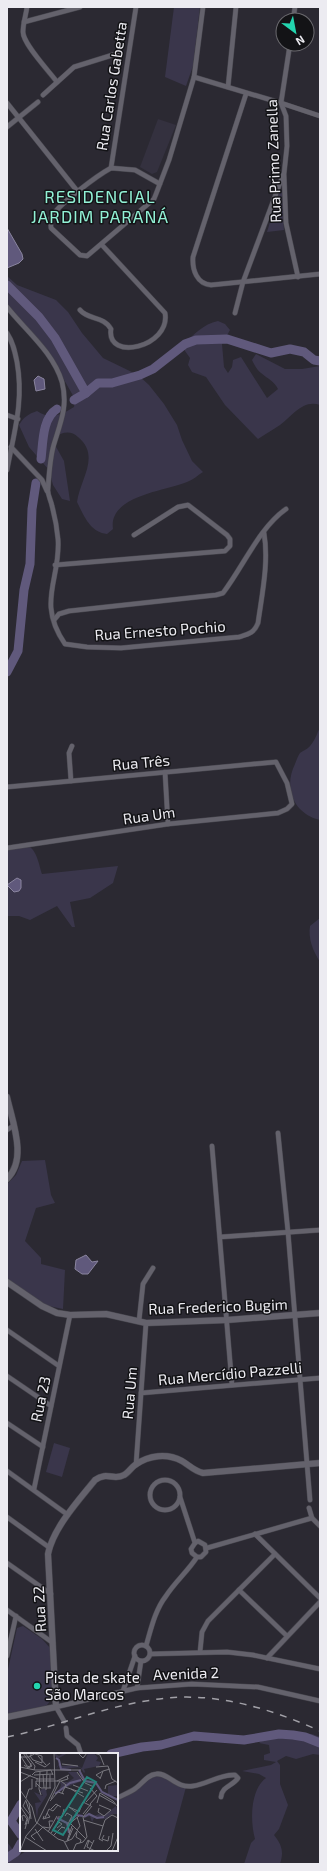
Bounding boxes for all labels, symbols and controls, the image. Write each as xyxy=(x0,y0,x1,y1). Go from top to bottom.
north arrow xyxy=(275,12,315,52)
street label: Rua Carlos Gabetta xyxy=(92,20,130,152)
text: N xyxy=(294,33,307,49)
street label: Rua Primo Zanella xyxy=(262,99,284,223)
district label: RESIDENCIAL JARDIM PARANÁ xyxy=(31,186,169,226)
street label: Rua Ernesto Pochio xyxy=(94,616,226,644)
street label: Rua Três xyxy=(111,751,171,773)
street label: Rua Um xyxy=(122,802,176,828)
street label: Rua Frederico Bugim xyxy=(148,1295,288,1317)
street label: Rua Mercídio Pazzelli xyxy=(157,1358,303,1388)
street label: Rua Um xyxy=(118,1366,140,1420)
street label: Rua 23 xyxy=(26,1375,54,1423)
street label: Rua 22 xyxy=(29,1585,49,1633)
street label: Avenida 2 xyxy=(153,1663,219,1683)
place label: Pista de skate São Marcos xyxy=(45,1668,140,1703)
marker: Pista de skate São Marcos xyxy=(32,1681,42,1691)
inset map xyxy=(20,1753,118,1851)

